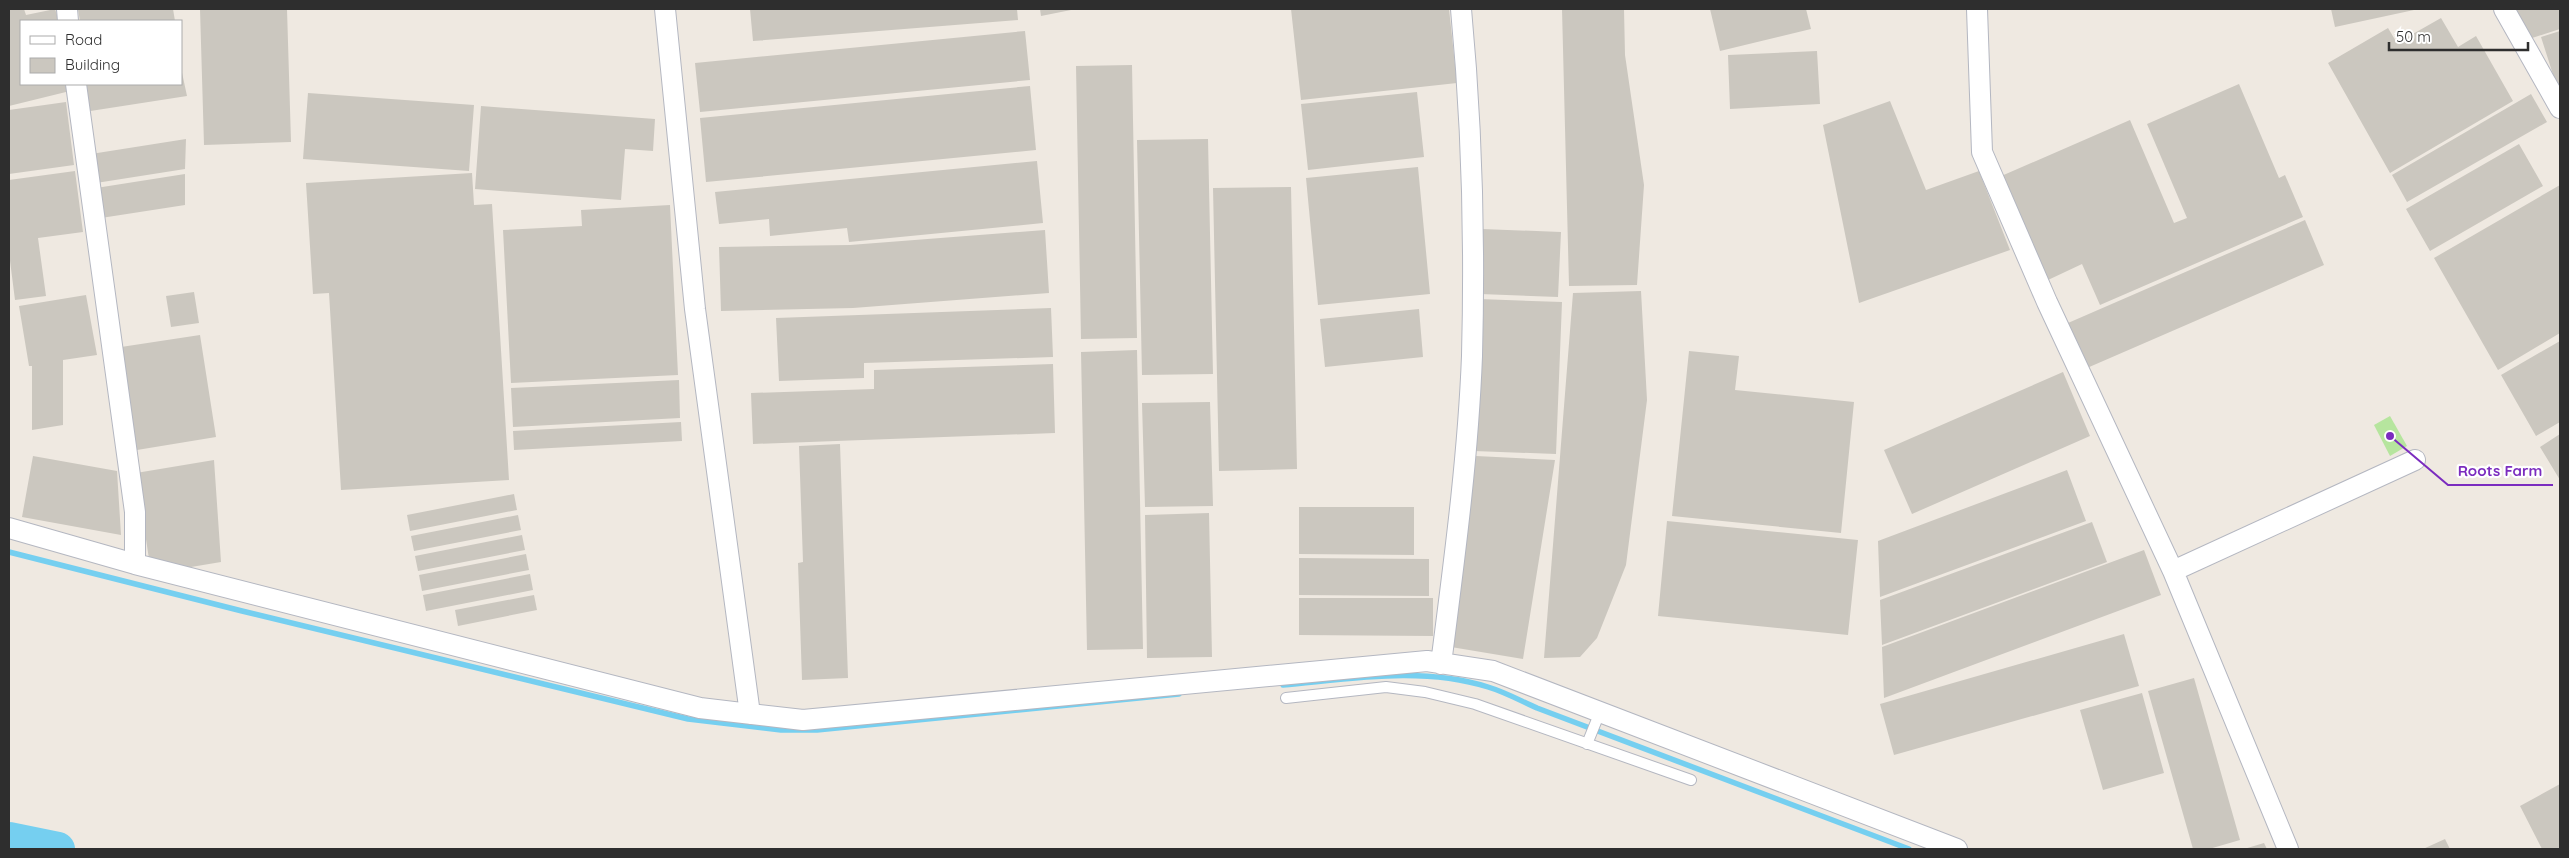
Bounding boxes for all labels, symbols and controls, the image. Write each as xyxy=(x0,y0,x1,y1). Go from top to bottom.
legend xyxy=(20,20,182,85)
scale bar xyxy=(2389,20,2528,52)
text: 50 m xyxy=(2396,27,2431,46)
text: Road xyxy=(65,30,102,49)
text: Building xyxy=(65,55,120,74)
callout: Roots Farm xyxy=(2448,455,2553,485)
text: Roots Farm xyxy=(2458,461,2542,480)

